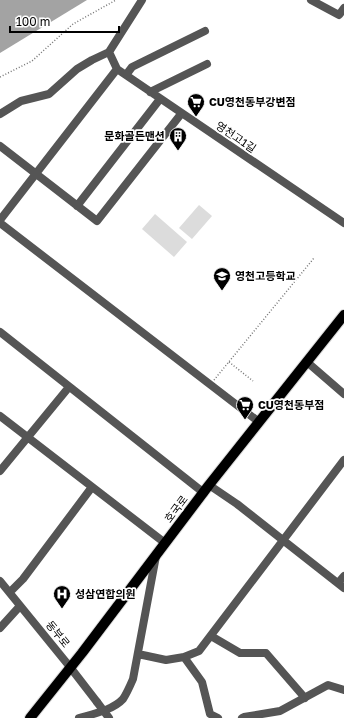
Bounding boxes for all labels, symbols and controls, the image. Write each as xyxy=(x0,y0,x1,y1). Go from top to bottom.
scale bar xyxy=(10,8,119,34)
text: 100 m xyxy=(16,14,50,29)
supermarket icon: CU영천동부강변점 xyxy=(186,92,206,117)
place label: CU영천동부강변점 xyxy=(209,95,296,108)
street label: 영천고1길 xyxy=(214,118,259,155)
building icon: 문화골든맨션 xyxy=(168,126,188,151)
place label: 문화골든맨션 xyxy=(104,129,165,142)
school or university icon: 영천고등학교 xyxy=(212,266,232,291)
place label: 영천고등학교 xyxy=(235,269,296,282)
supermarket icon: CU영천동부점 xyxy=(235,395,255,420)
place label: CU영천동부점 xyxy=(258,398,324,411)
street label: 호국로 xyxy=(161,493,190,525)
hospital icon: 성삼연합의원 xyxy=(52,584,72,609)
place label: 성삼연합의원 xyxy=(75,587,136,600)
street label: 동부로 xyxy=(44,618,73,650)

